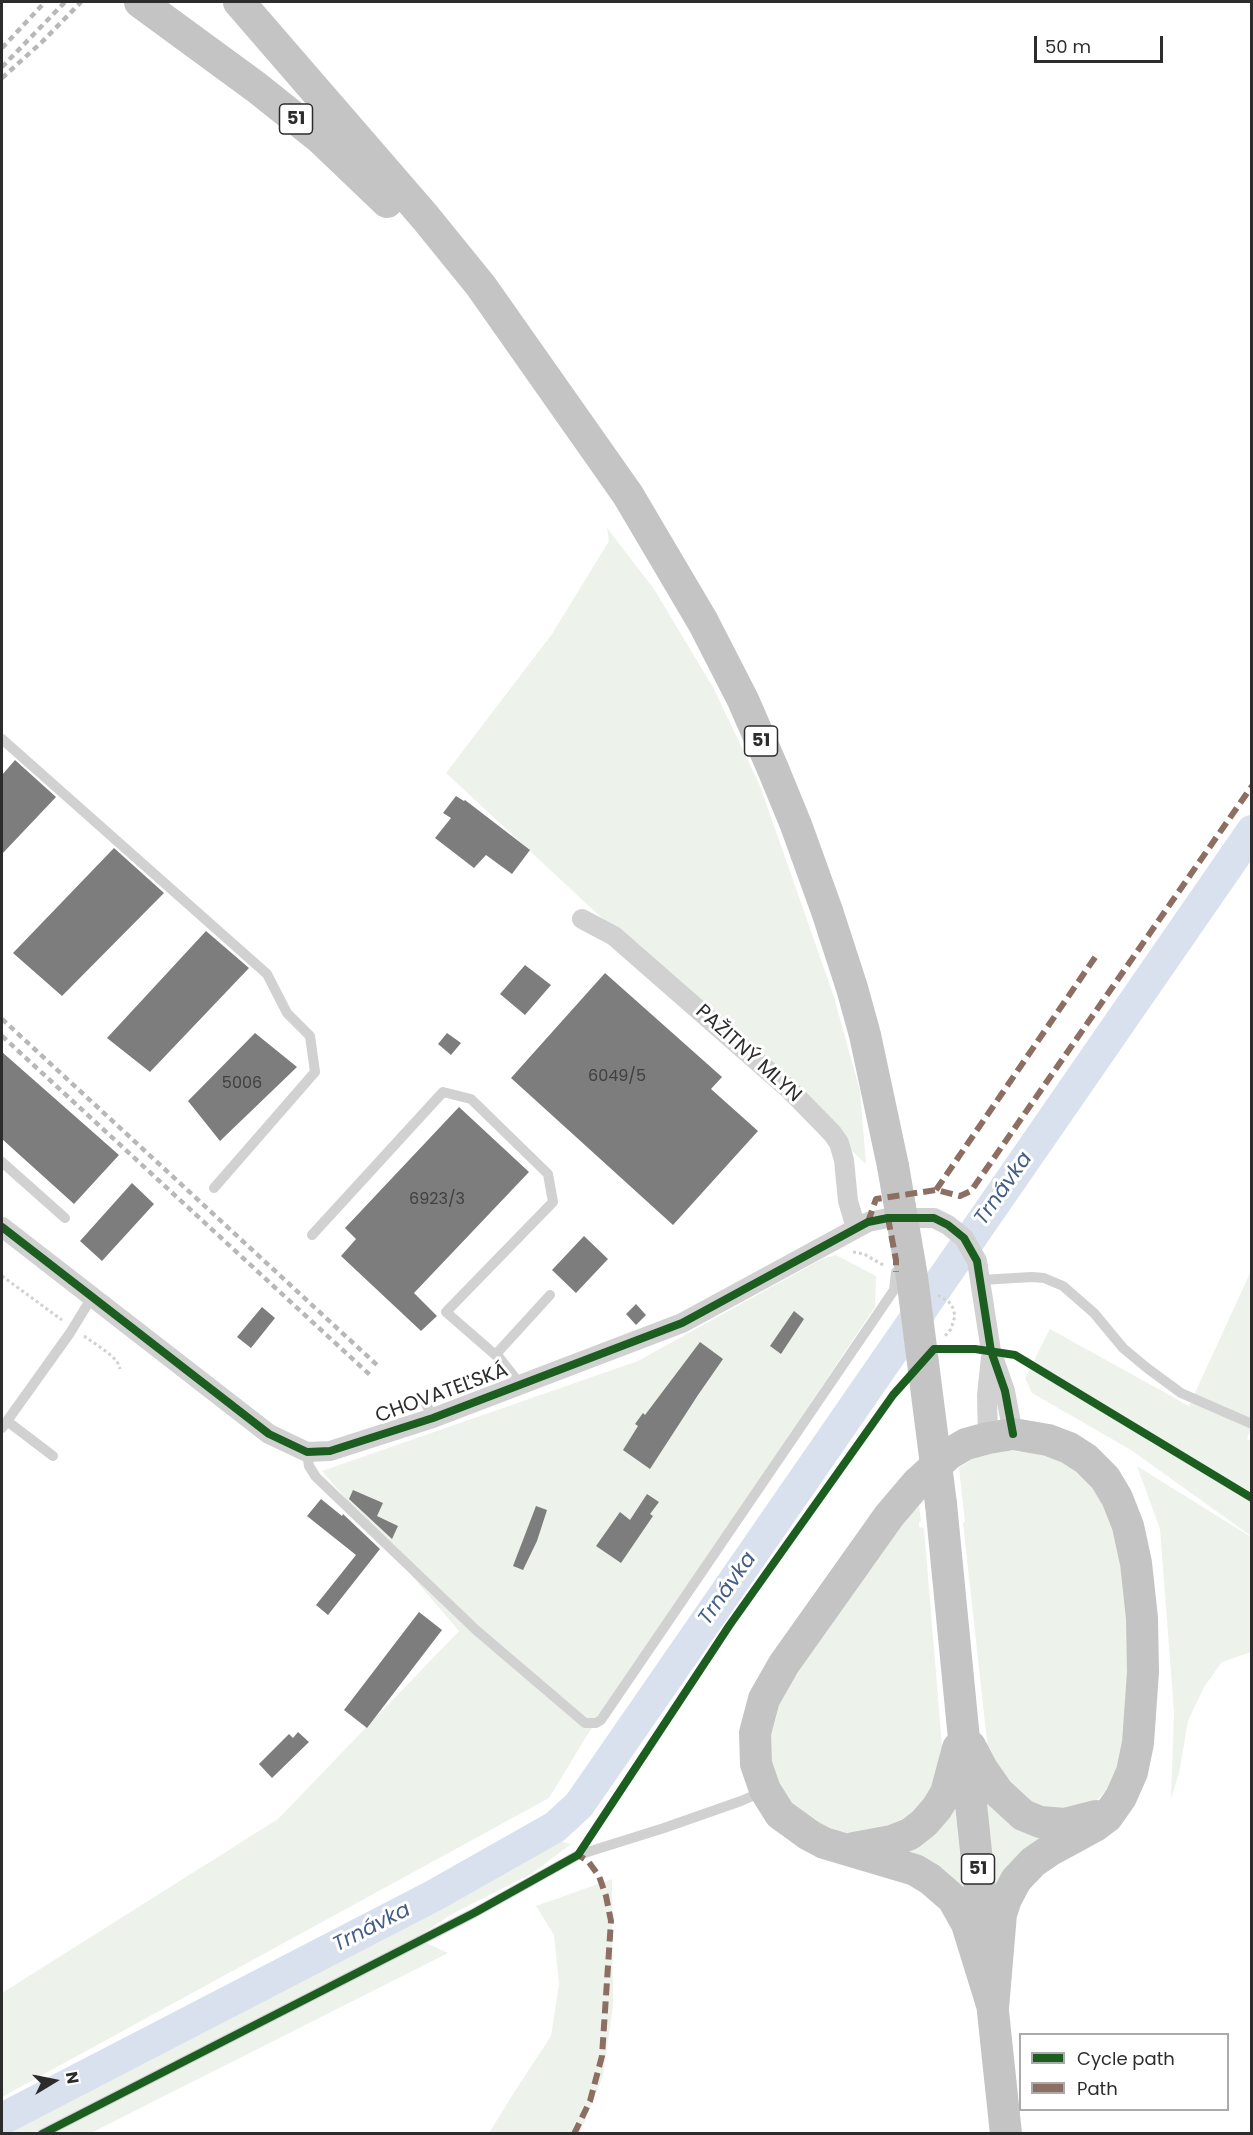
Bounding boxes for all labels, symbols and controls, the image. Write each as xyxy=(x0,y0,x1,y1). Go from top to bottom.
scale bar xyxy=(1037,24,1166,62)
text: 50 m xyxy=(1045,34,1091,59)
road number: 51 xyxy=(280,104,312,134)
road number: 51 xyxy=(744,726,777,756)
street label: PAŽITNÝ MLYN xyxy=(690,1000,806,1108)
house number: 6049/5 xyxy=(588,1067,646,1087)
house number: 5006 xyxy=(222,1074,262,1094)
water label: Trnávka xyxy=(970,1148,1038,1230)
house number: 6923/3 xyxy=(409,1190,465,1210)
street label: CHOVATEĽSKÁ xyxy=(372,1359,512,1429)
water label: Trnávka xyxy=(694,1548,762,1630)
road number: 51 xyxy=(962,1854,994,1884)
water label: Trnávka xyxy=(329,1898,415,1958)
legend xyxy=(1019,2033,1229,2111)
text: Cycle path xyxy=(1077,2046,1175,2071)
north arrow xyxy=(24,2051,84,2111)
text: N xyxy=(60,2070,85,2086)
text: Path xyxy=(1077,2076,1118,2101)

